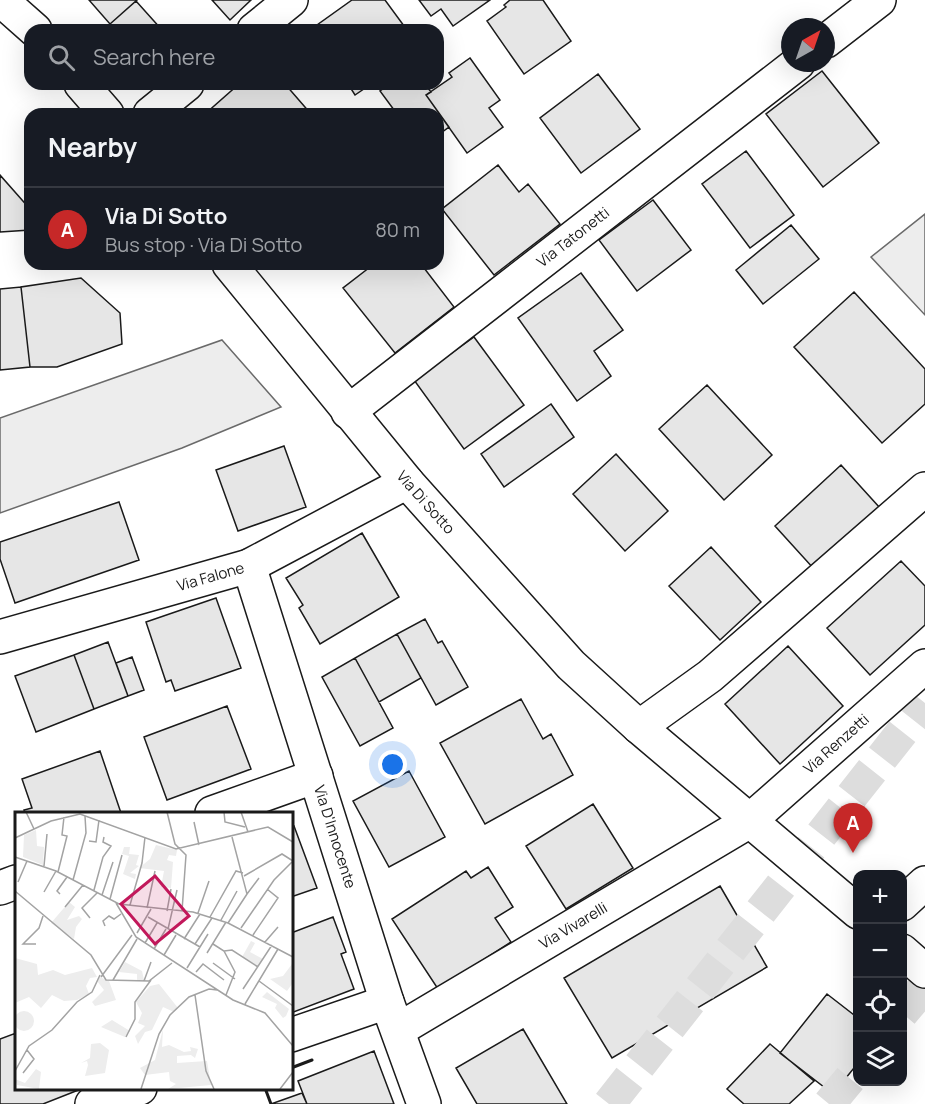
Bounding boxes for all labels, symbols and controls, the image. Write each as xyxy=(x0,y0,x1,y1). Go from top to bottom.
north arrow xyxy=(781,18,835,72)
search box xyxy=(24,24,444,90)
icon: search xyxy=(45,41,78,74)
text: Search here xyxy=(93,42,215,72)
text: Nearby xyxy=(48,129,137,165)
text: Via Di Sotto xyxy=(105,201,227,231)
street label: Via Tatonetti xyxy=(532,202,614,272)
text: A xyxy=(61,216,74,243)
text: 80 m xyxy=(375,216,420,243)
text: Bus stop · Via Di Sotto xyxy=(105,231,302,258)
street label: Via Di Sotto xyxy=(392,466,460,538)
street label: Via Falone xyxy=(174,557,247,596)
street label: Via Renzetti xyxy=(799,709,874,778)
your location xyxy=(378,750,407,779)
street label: Via D'Innocente xyxy=(309,782,361,891)
pin: A xyxy=(834,804,872,853)
inset map xyxy=(15,812,292,1089)
map controls xyxy=(853,870,907,1086)
button: + xyxy=(853,870,907,924)
street label: Via Vivarelli xyxy=(535,897,611,954)
button: − xyxy=(853,924,907,978)
button: locate xyxy=(853,978,907,1032)
button: layers xyxy=(853,1032,907,1086)

